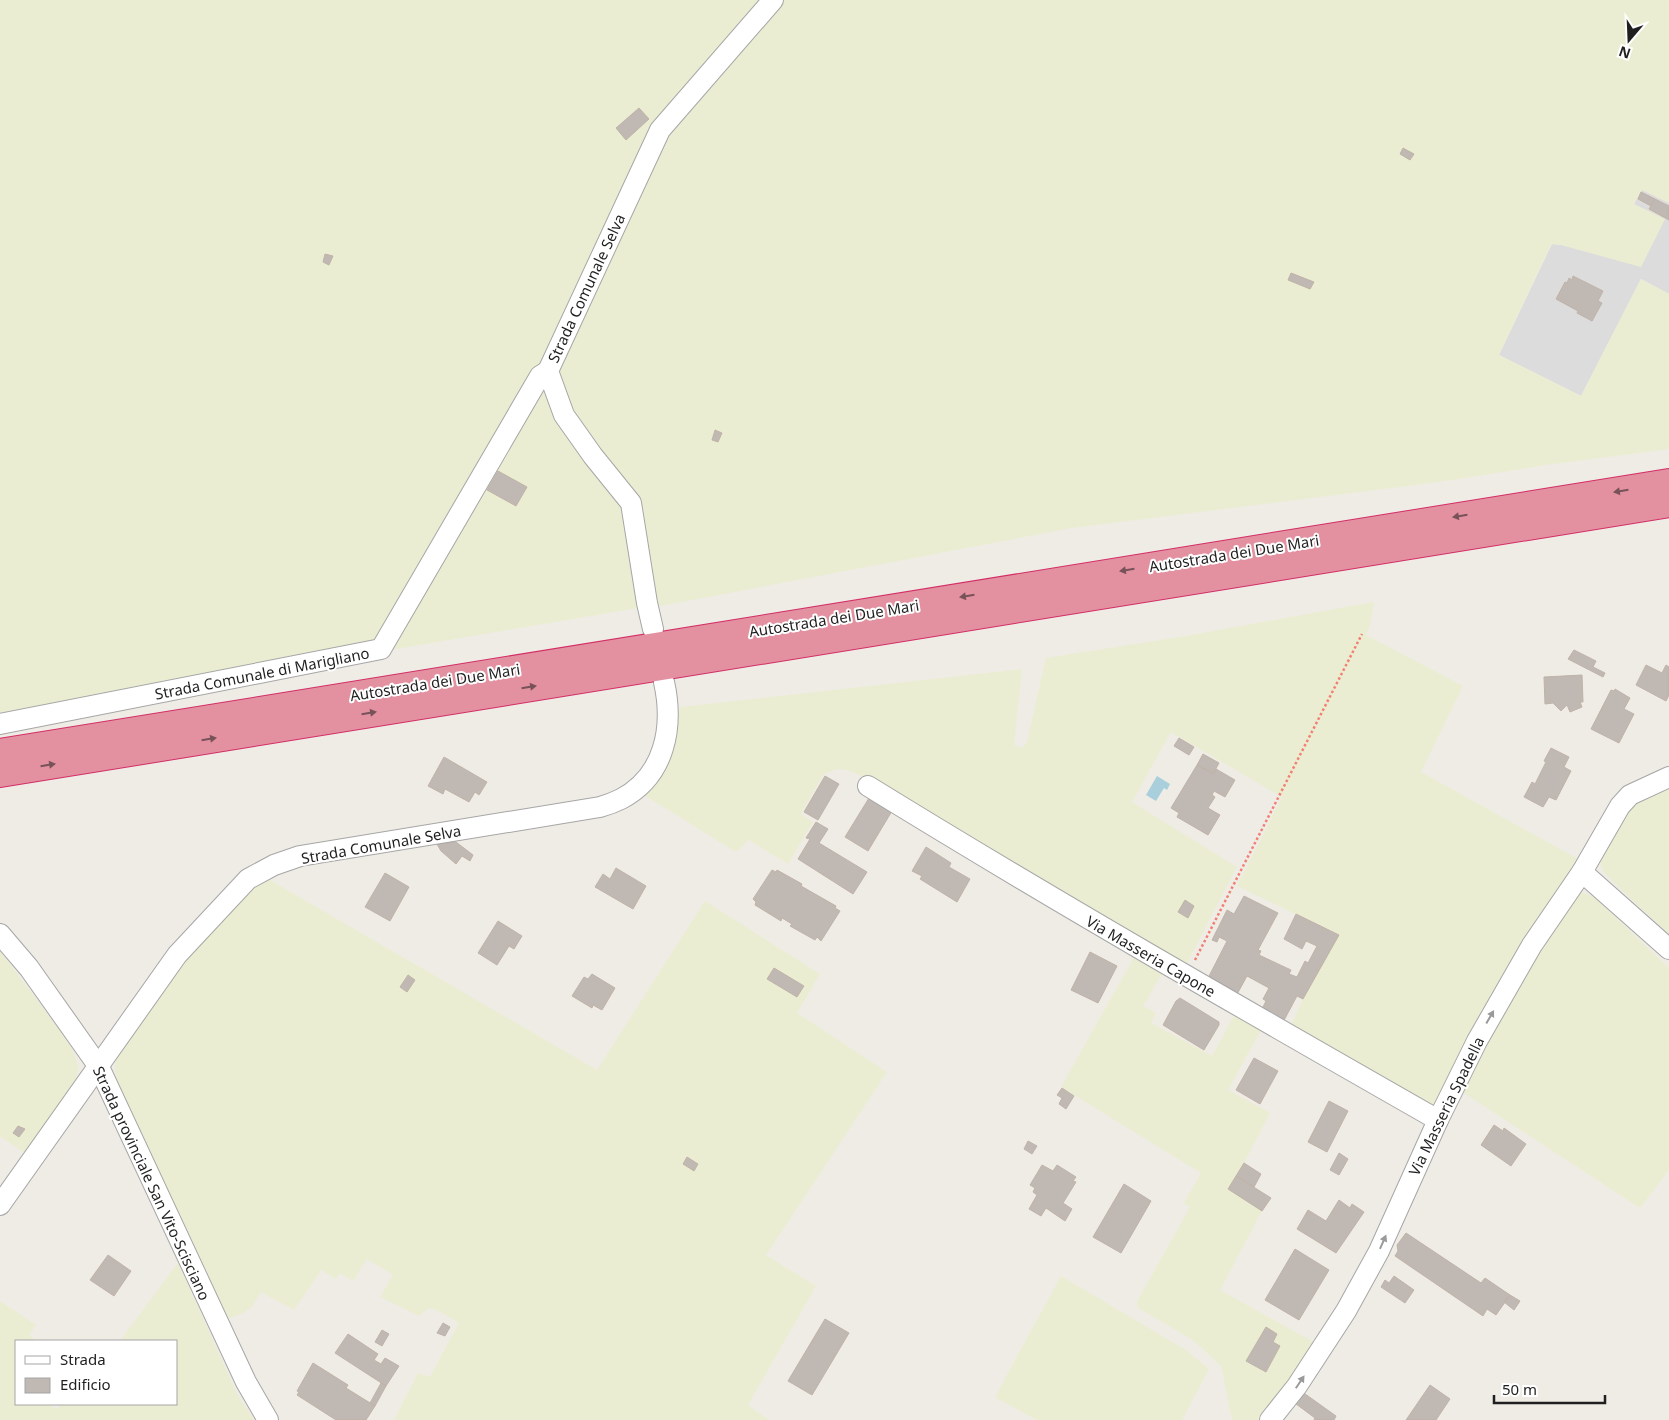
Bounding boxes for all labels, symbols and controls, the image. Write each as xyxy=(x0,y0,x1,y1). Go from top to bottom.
north arrow xyxy=(1604,15,1654,65)
text: N xyxy=(1616,42,1633,64)
street label: Strada Comunale Selva xyxy=(543,210,629,366)
one-way arrow xyxy=(1613,487,1629,495)
one-way arrow xyxy=(1452,513,1468,521)
street label: Autostrada dei Due Mari xyxy=(1148,530,1320,576)
one-way arrow xyxy=(1119,567,1135,575)
one-way arrow xyxy=(959,593,975,601)
street label: Autostrada dei Due Mari xyxy=(748,595,920,641)
street label: Strada Comunale di Marigliano xyxy=(153,642,371,704)
street label: Autostrada dei Due Mari xyxy=(349,659,521,705)
one-way arrow xyxy=(522,683,538,691)
one-way arrow xyxy=(361,709,377,717)
one-way arrow xyxy=(201,735,217,743)
one-way arrow xyxy=(40,761,56,769)
street label: Strada Comunale Selva xyxy=(300,820,462,868)
street label: Via Masseria Capone xyxy=(1083,911,1219,1001)
one-way arrow xyxy=(1486,1010,1495,1023)
street label: Via Masseria Spadella xyxy=(1404,1033,1488,1179)
street label: Strada provinciale San Vito-Scisciano xyxy=(89,1063,215,1303)
one-way arrow xyxy=(1379,1235,1387,1249)
legend xyxy=(15,1340,178,1405)
text: Strada xyxy=(60,1349,106,1369)
scale bar xyxy=(1494,1372,1605,1404)
text: Edificio xyxy=(60,1374,111,1394)
one-way arrow xyxy=(1295,1375,1305,1389)
text: 50 m xyxy=(1502,1379,1537,1399)

